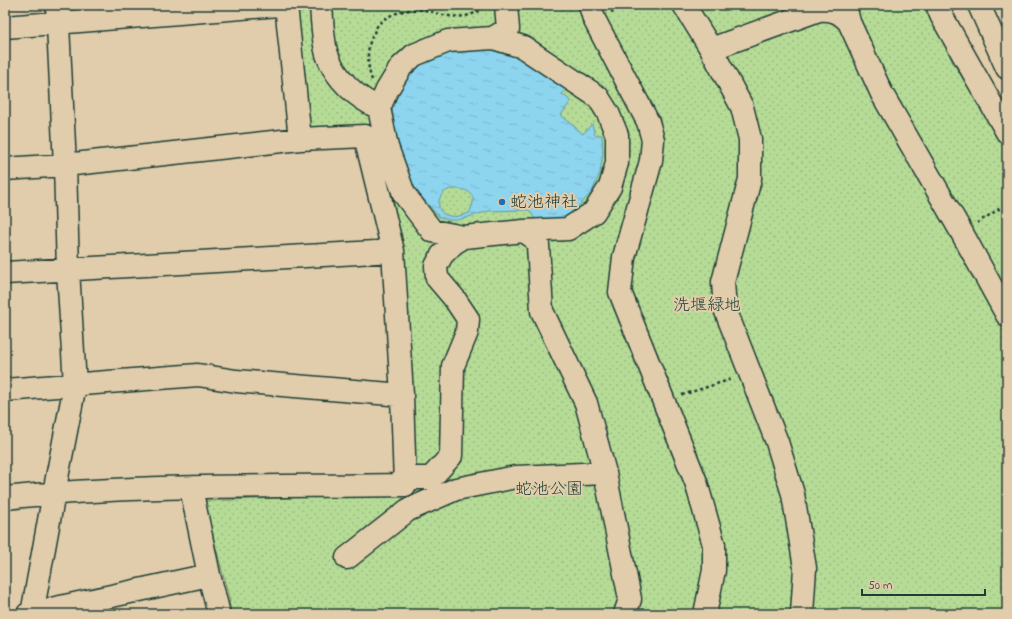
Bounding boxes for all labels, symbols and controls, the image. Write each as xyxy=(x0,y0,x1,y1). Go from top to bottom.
place label: 蛇池神社 xyxy=(510,190,578,215)
marker: 蛇池神社 xyxy=(497,197,507,207)
park label: 洗堰緑地 xyxy=(673,293,741,318)
park label: 蛇池公園 xyxy=(515,477,583,502)
scale bar xyxy=(862,571,985,597)
text: 50 m xyxy=(868,577,892,595)

